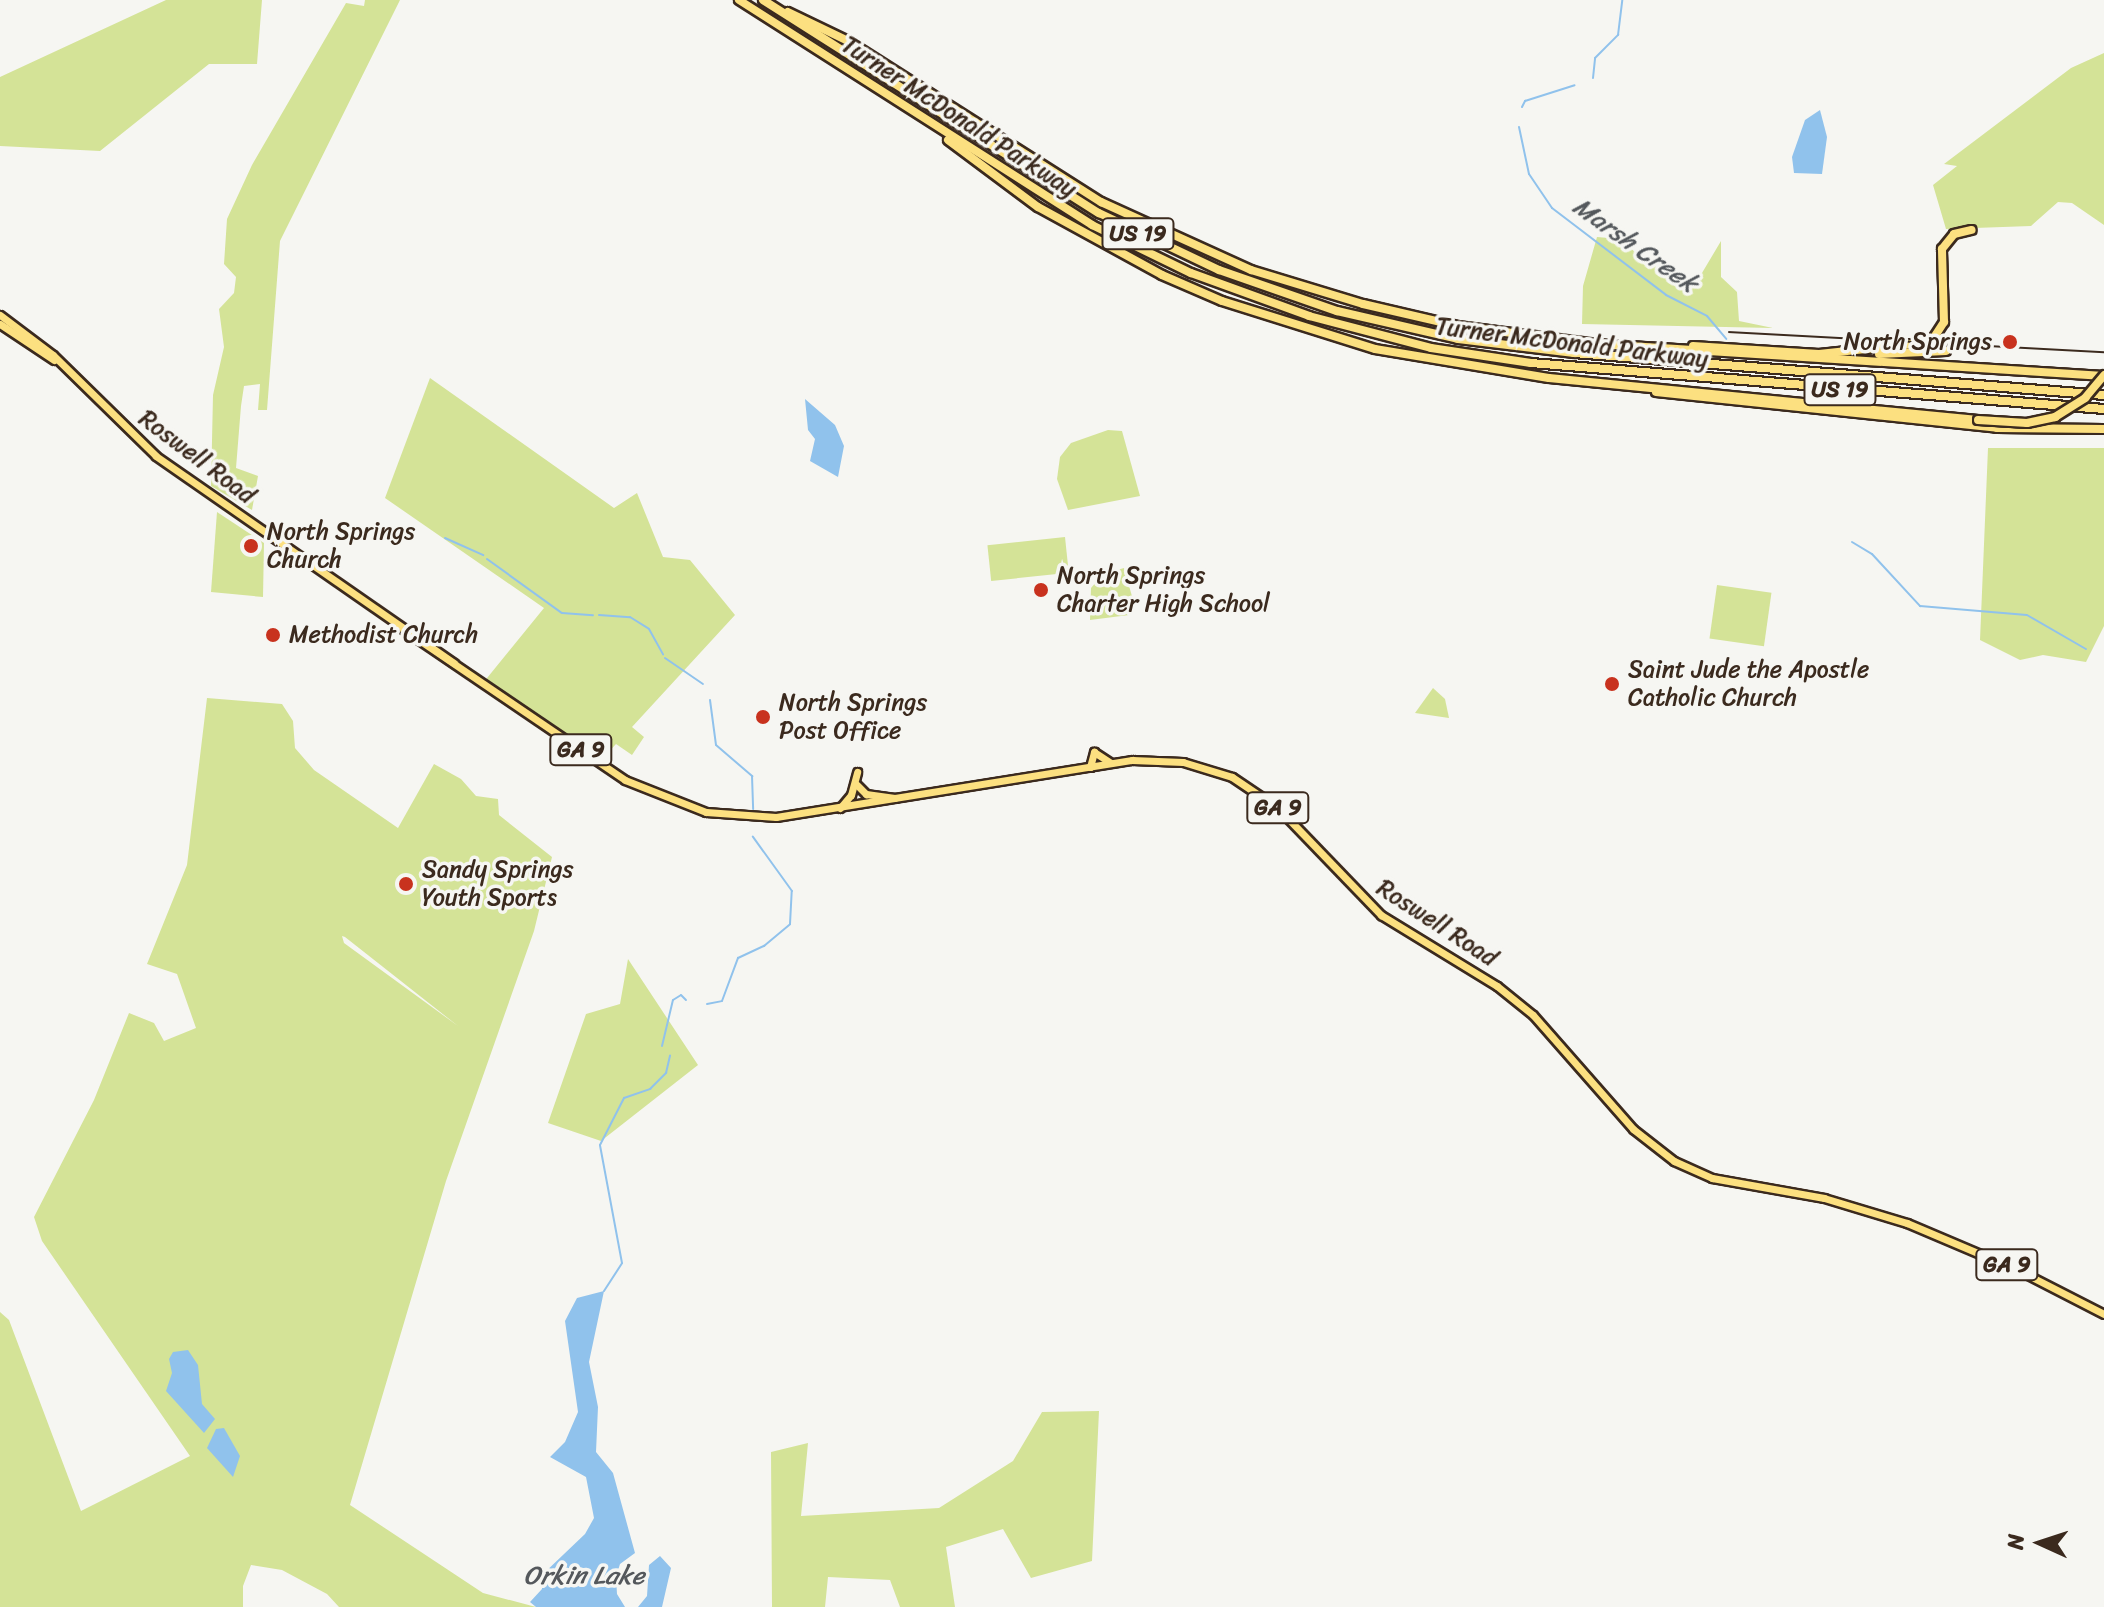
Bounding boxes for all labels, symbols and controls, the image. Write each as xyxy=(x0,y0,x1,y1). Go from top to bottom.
street label: Turner McDonald Parkway xyxy=(836,30,1082,204)
water label: Marsh Creek xyxy=(1567,191,1703,299)
road number: US 19 xyxy=(1100,216,1176,252)
street label: Turner McDonald Parkway xyxy=(1434,312,1710,374)
place label: North Springs xyxy=(1844,328,1992,356)
marker: North Springs xyxy=(1999,331,2021,353)
road number: US 19 xyxy=(1802,372,1878,408)
street label: Roswell Road xyxy=(133,404,261,510)
place label: North Springs Church xyxy=(267,518,415,574)
marker: North Springs Church xyxy=(242,537,260,555)
place label: North Springs Charter High School xyxy=(1057,562,1270,618)
marker: North Springs Charter High School xyxy=(1032,581,1050,599)
place label: Methodist Church xyxy=(289,621,478,649)
marker: Methodist Church xyxy=(264,626,282,644)
place label: Saint Jude the Apostle Catholic Church xyxy=(1628,656,1869,712)
marker: Saint Jude the Apostle Catholic Church xyxy=(1603,675,1621,693)
place label: North Springs Post Office xyxy=(779,689,927,745)
marker: North Springs Post Office xyxy=(754,708,772,726)
road number: GA 9 xyxy=(549,732,613,768)
road number: GA 9 xyxy=(1246,790,1310,826)
place label: Sandy Springs Youth Sports xyxy=(422,856,574,912)
street label: Roswell Road xyxy=(1371,873,1503,973)
marker: Sandy Springs Youth Sports xyxy=(397,875,415,893)
road number: GA 9 xyxy=(1975,1247,2039,1283)
north arrow xyxy=(2000,1503,2080,1583)
text: N xyxy=(1996,1533,2035,1550)
water label: Orkin Lake xyxy=(523,1560,645,1592)

